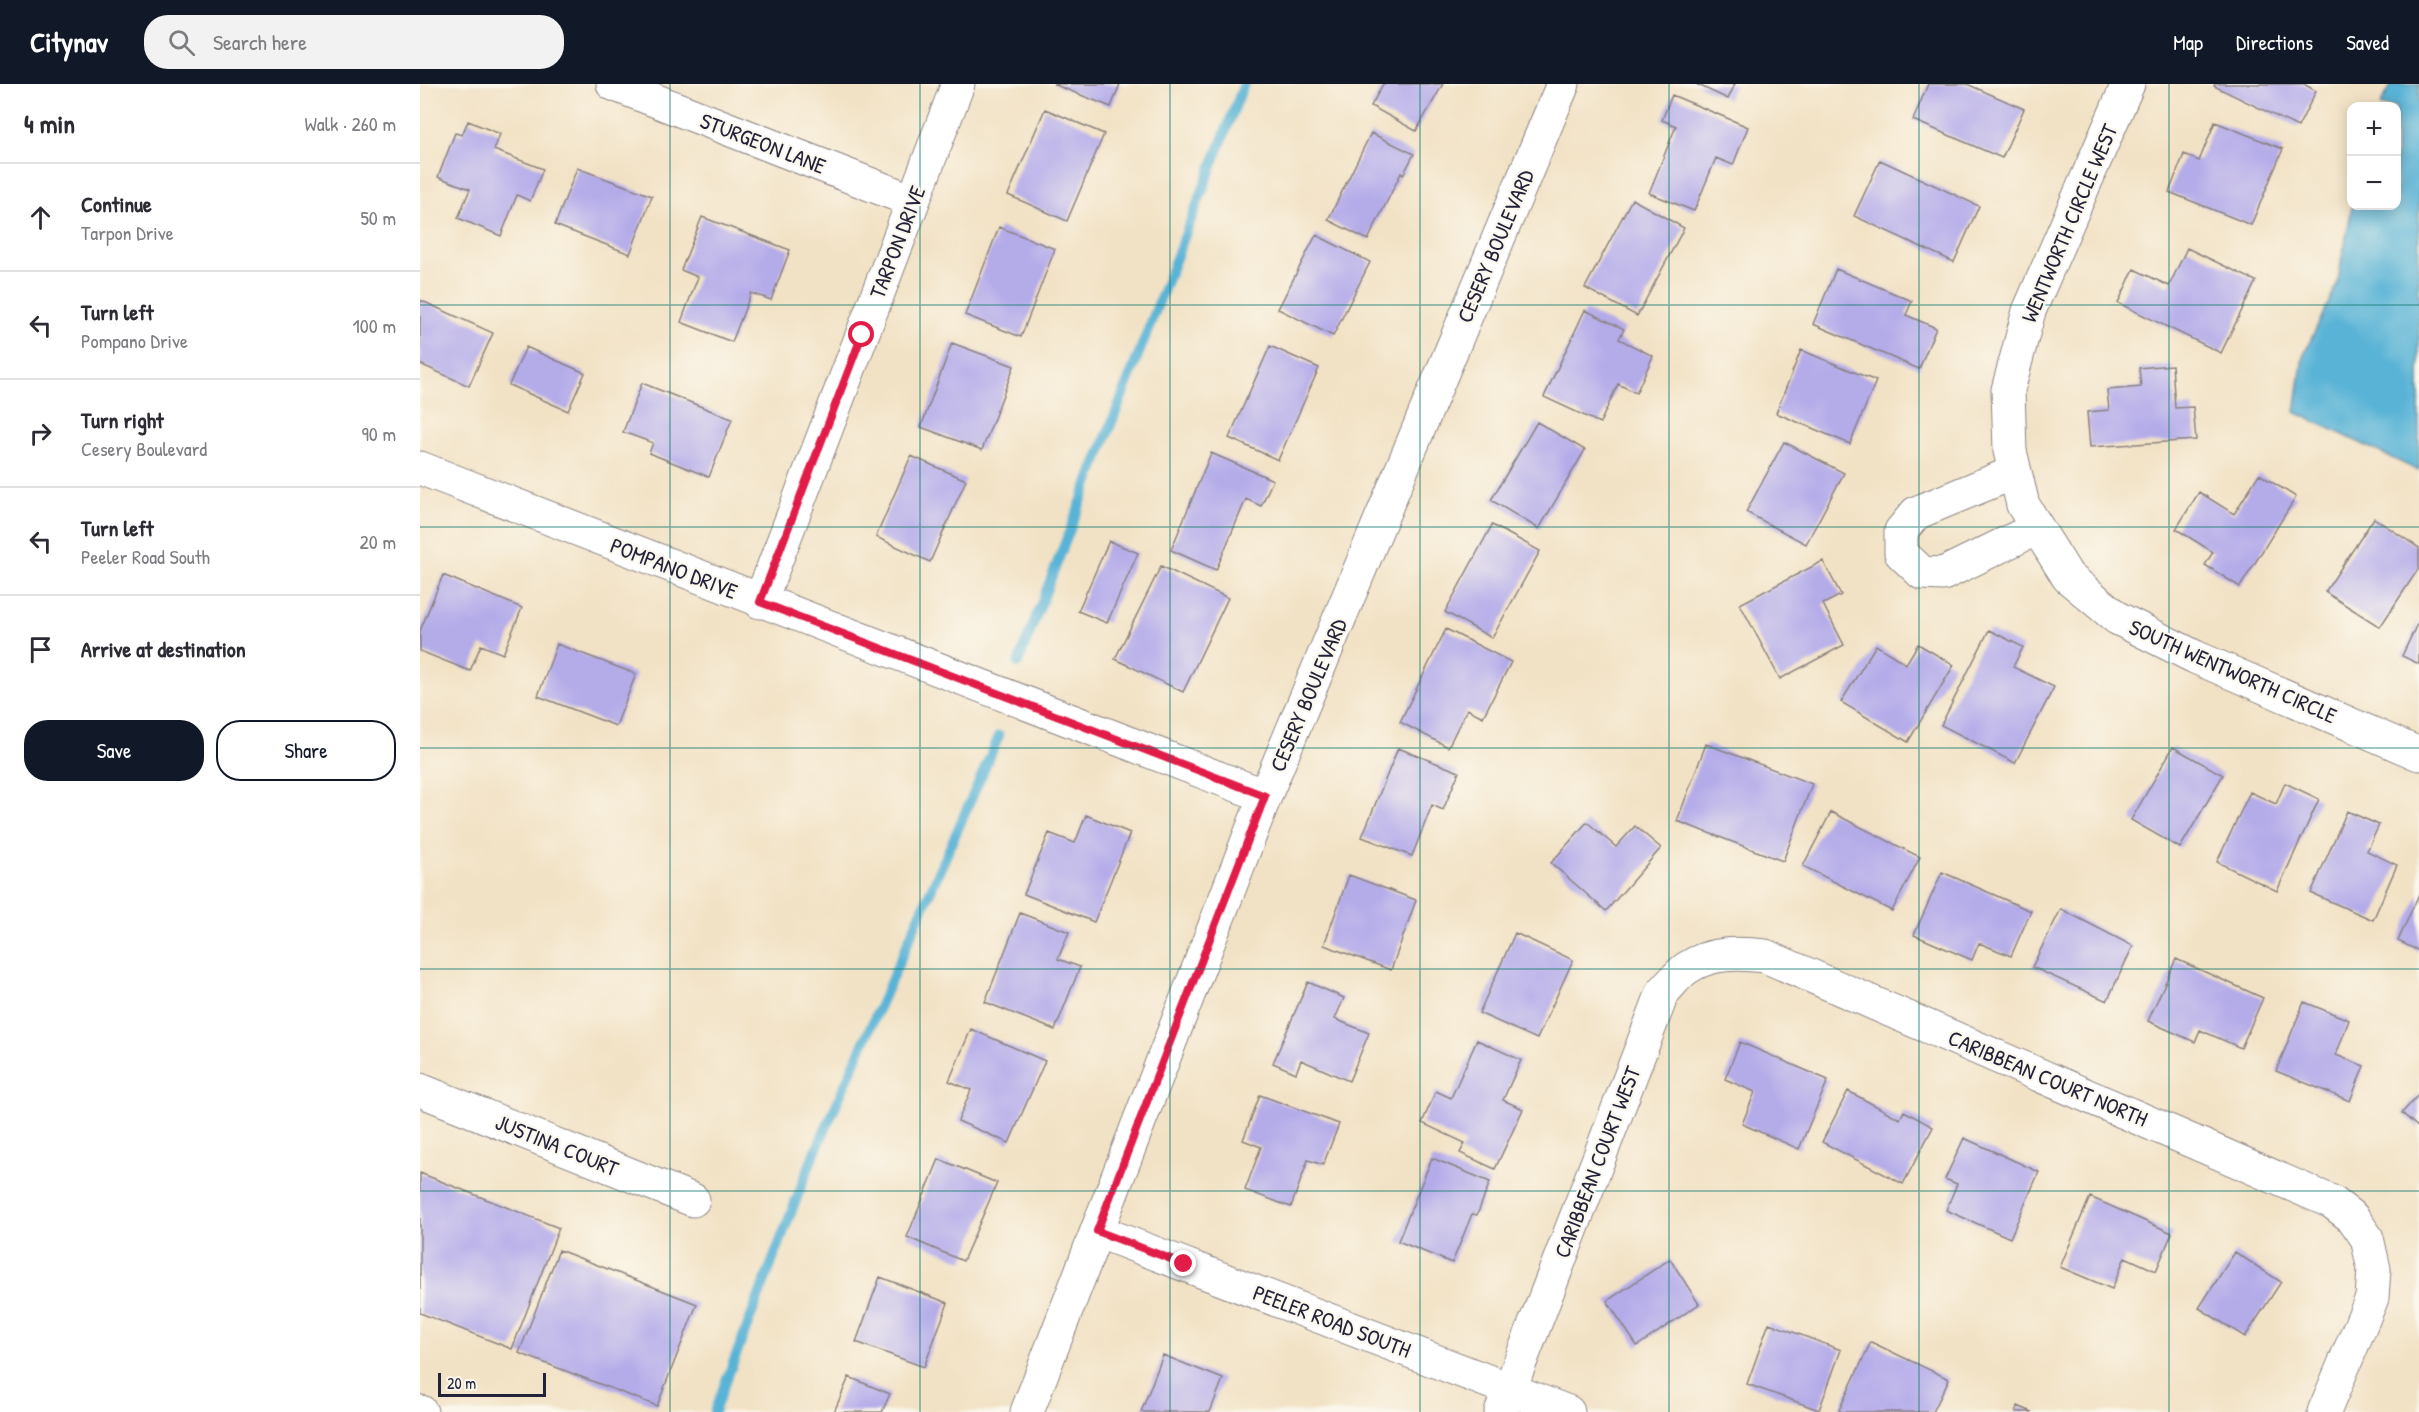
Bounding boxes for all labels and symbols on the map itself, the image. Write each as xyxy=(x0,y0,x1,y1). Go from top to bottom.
street label: STURGEON LANE xyxy=(696,105,830,181)
street label: WENTWORTH CIRCLE WEST xyxy=(2014,119,2125,327)
street label: CESERY BOULEVARD xyxy=(1449,164,1541,327)
street label: TARPON DRIVE xyxy=(862,181,932,303)
route start xyxy=(848,321,874,347)
street label: POMPANO DRIVE xyxy=(606,530,742,606)
street label: SOUTH WENTWORTH CIRCLE xyxy=(2125,612,2342,730)
street label: CESERY BOULEVARD xyxy=(1262,613,1354,776)
street label: CARIBBEAN COURT NORTH xyxy=(1944,1022,2152,1134)
street label: CARIBBEAN COURT WEST xyxy=(1547,1061,1648,1262)
street label: JUSTINA COURT xyxy=(491,1107,624,1184)
route end xyxy=(1170,1250,1196,1276)
street label: PEELER ROAD SOUTH xyxy=(1249,1277,1415,1365)
scale bar xyxy=(438,1370,546,1398)

